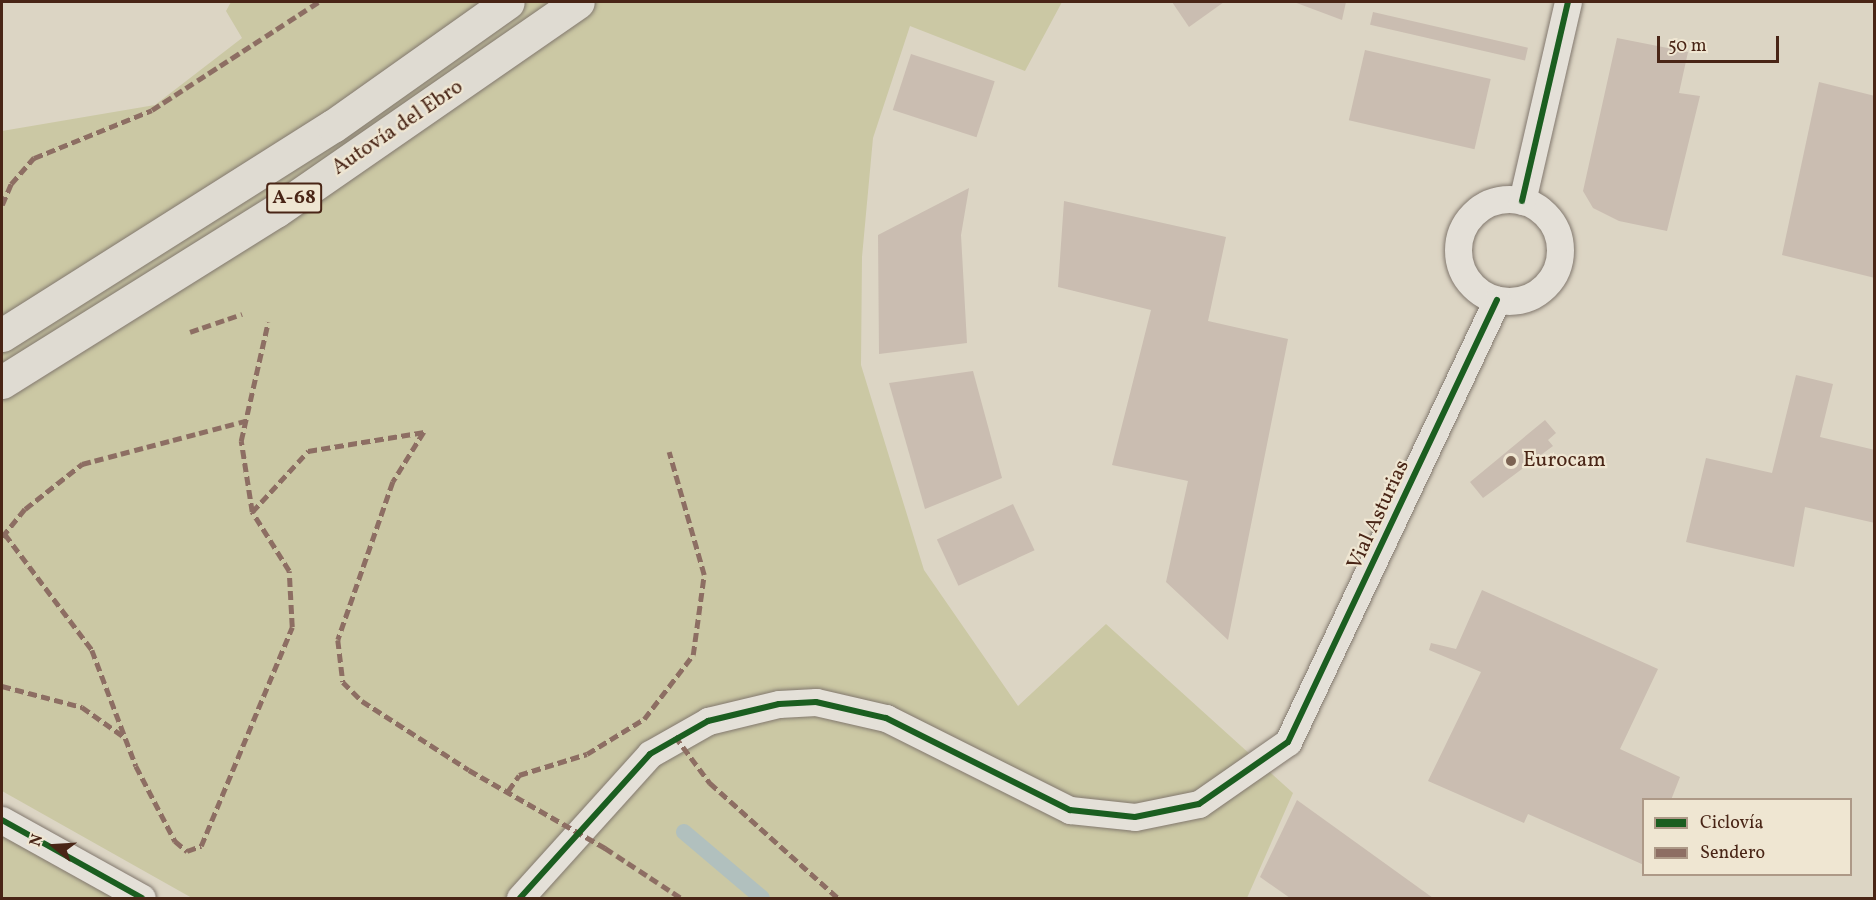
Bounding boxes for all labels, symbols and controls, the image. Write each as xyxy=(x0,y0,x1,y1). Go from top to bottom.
scale bar xyxy=(1660,24,1782,62)
text: 50 m xyxy=(1668,34,1707,59)
street label: Autovía del Ebro xyxy=(328,75,468,181)
road number: A-68 xyxy=(266,181,322,215)
place label: Eurocam xyxy=(1523,448,1606,474)
marker: Eurocam xyxy=(1504,454,1518,468)
street label: Vial Asturias xyxy=(1343,456,1415,574)
legend xyxy=(1642,798,1852,876)
text: Ciclovía xyxy=(1700,811,1763,836)
north arrow xyxy=(24,816,84,876)
text: N xyxy=(25,832,49,849)
text: Sendero xyxy=(1700,841,1765,866)

